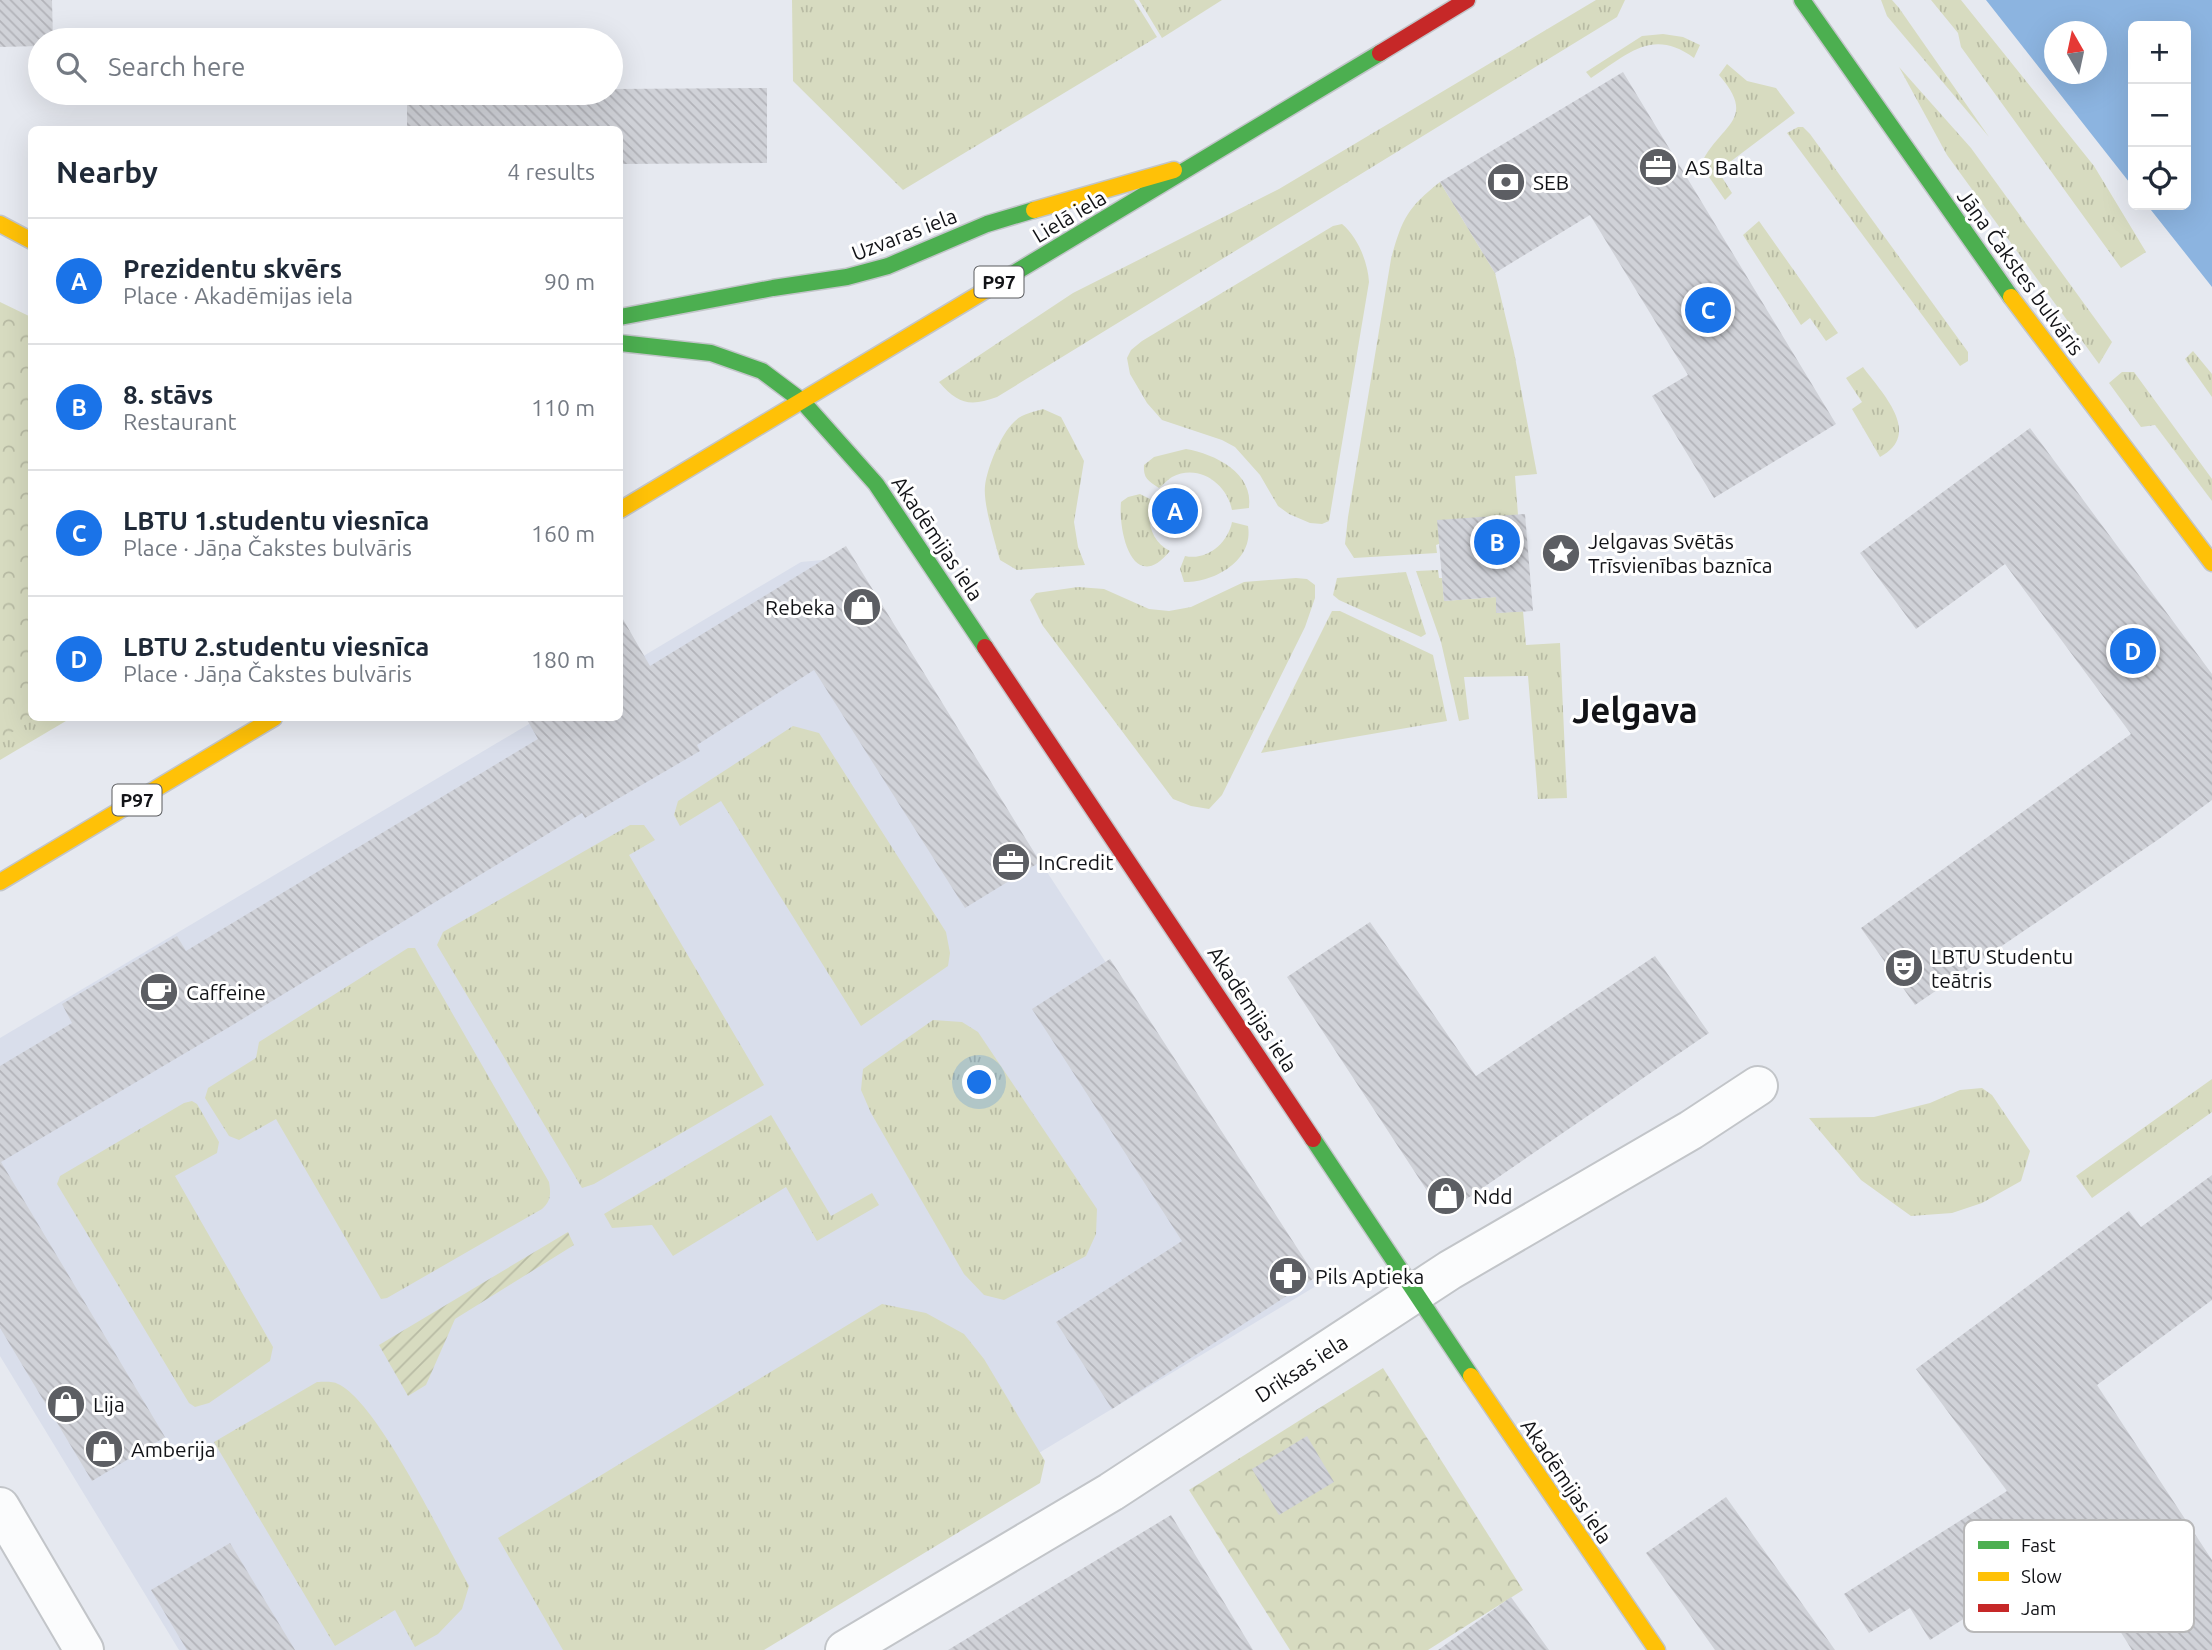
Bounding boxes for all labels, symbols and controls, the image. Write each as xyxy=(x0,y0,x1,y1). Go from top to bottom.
north arrow xyxy=(2044,21,2107,84)
map controls xyxy=(2128,21,2191,210)
button: + xyxy=(2128,21,2191,84)
search box xyxy=(28,28,623,105)
icon: search xyxy=(52,48,90,86)
text: Search here xyxy=(108,52,245,81)
button: − xyxy=(2128,84,2191,147)
office icon: AS Balta xyxy=(1637,146,1679,188)
button: locate xyxy=(2128,147,2191,210)
text: Nearby xyxy=(56,155,158,189)
place label: AS Balta xyxy=(1685,155,1763,179)
text: 4 results xyxy=(507,159,595,184)
bank icon: SEB xyxy=(1485,161,1527,203)
place label: SEB xyxy=(1533,170,1569,194)
street label: Lielā iela xyxy=(1028,185,1110,247)
street label: Jāņa Čakstes bulvāris xyxy=(1953,185,2089,359)
street label: Uzvaras iela xyxy=(848,203,960,265)
text: Prezidentu skvērs xyxy=(123,254,342,283)
road number: P97 xyxy=(974,266,1024,298)
text: A xyxy=(71,269,87,294)
text: 90 m xyxy=(544,269,595,294)
text: Place · Akadēmijas iela xyxy=(123,283,353,308)
pin: C xyxy=(1685,284,1731,336)
text: 8. stāvs xyxy=(123,380,213,409)
text: B xyxy=(71,395,87,420)
text: 110 m xyxy=(531,395,595,420)
text: Restaurant xyxy=(123,409,237,434)
street label: Akadēmijas iela xyxy=(888,471,988,605)
pin: A xyxy=(1152,485,1198,537)
text: LBTU 1.studentu viesnīca xyxy=(123,506,429,535)
pin: B xyxy=(1474,516,1520,568)
text: C xyxy=(72,521,86,546)
text: 160 m xyxy=(531,521,595,546)
place label: Jelgavas Svētās Trīsvienības baznīca xyxy=(1588,529,1773,577)
place icon: Jelgavas Svētās Trīsvienības baznīca xyxy=(1540,532,1582,574)
text: Place · Jāņa Čakstes bulvāris xyxy=(123,535,412,560)
shop icon: Rebeka xyxy=(841,586,883,628)
place label: Rebeka xyxy=(765,595,835,619)
pin: D xyxy=(2110,625,2156,677)
text: LBTU 2.studentu viesnīca xyxy=(123,632,429,661)
text: D xyxy=(71,647,87,672)
text: 180 m xyxy=(531,647,595,672)
text: Place · Jāņa Čakstes bulvāris xyxy=(123,661,412,686)
district label: Jelgava xyxy=(1572,690,1698,730)
road number: P97 xyxy=(113,785,162,816)
office icon: InCredit xyxy=(990,841,1032,883)
place label: InCredit xyxy=(1038,850,1113,874)
street label: Akadēmijas iela xyxy=(1203,942,1303,1076)
place label: LBTU Studentu teātris xyxy=(1931,944,2073,992)
theatre icon: LBTU Studentu teātris xyxy=(1883,947,1925,989)
cafe icon: Caffeine xyxy=(138,971,180,1013)
place label: Caffeine xyxy=(186,980,266,1004)
your location xyxy=(962,1065,996,1099)
shop icon: Ndd xyxy=(1425,1175,1467,1217)
place label: Ndd xyxy=(1473,1184,1513,1208)
pharmacy icon: Pils Aptieka xyxy=(1267,1255,1309,1297)
place label: Pils Aptieka xyxy=(1315,1264,1424,1288)
street label: Driksas iela xyxy=(1250,1329,1352,1407)
shop icon: Lija xyxy=(45,1383,87,1425)
place label: Lija xyxy=(93,1392,125,1416)
street label: Akadēmijas iela xyxy=(1517,1414,1617,1548)
shop icon: Amberija xyxy=(83,1428,125,1470)
place label: Amberija xyxy=(131,1437,216,1461)
legend xyxy=(1964,1520,2194,1632)
text: Fast xyxy=(2021,1534,2056,1556)
text: Slow xyxy=(2021,1565,2062,1587)
text: Jam xyxy=(2021,1597,2057,1619)

